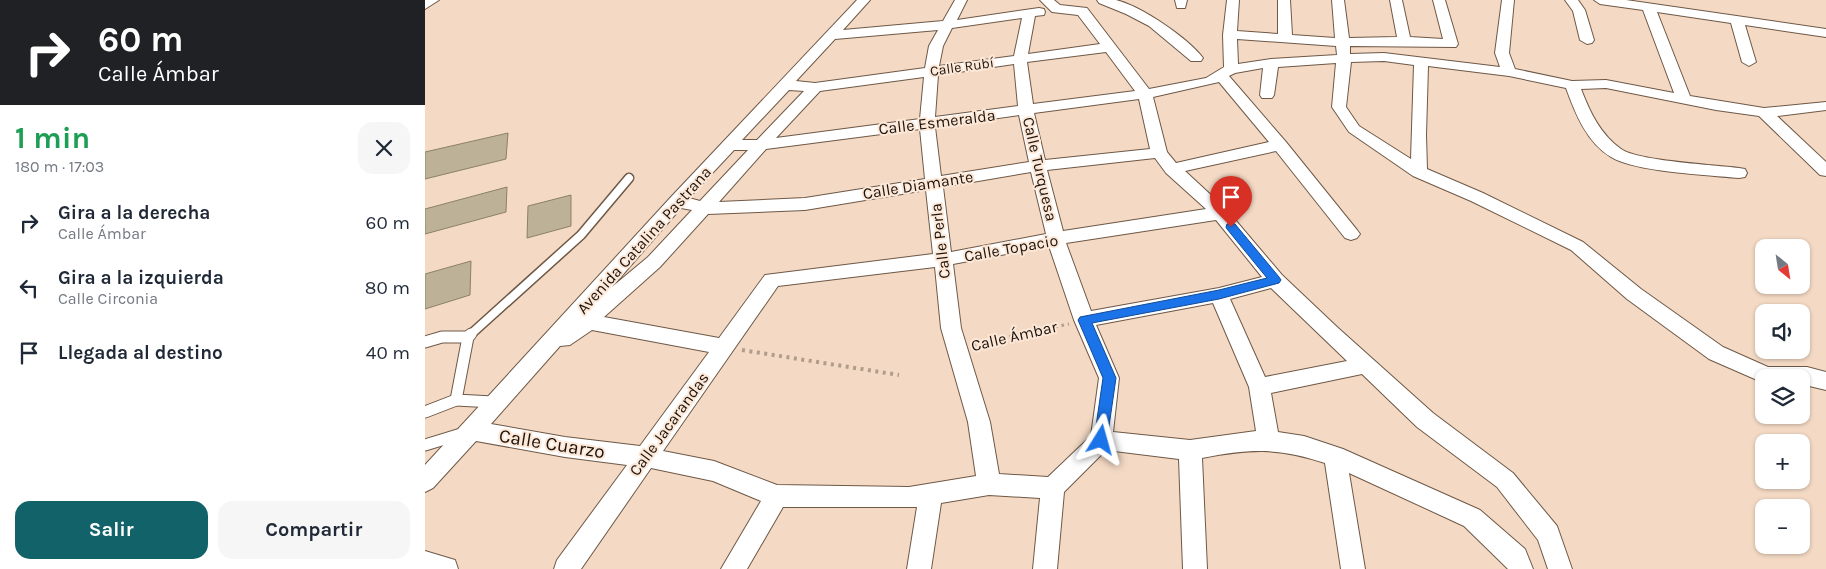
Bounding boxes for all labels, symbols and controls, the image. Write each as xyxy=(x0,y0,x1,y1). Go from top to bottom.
text: 60 m xyxy=(98,19,183,60)
icon: right xyxy=(15,20,80,85)
street label: Calle Rubí xyxy=(929,54,996,80)
text: Calle Ámbar xyxy=(98,61,219,87)
street label: Calle Esmeralda xyxy=(878,105,996,139)
street label: Calle Turquesa xyxy=(1019,115,1061,223)
text: 1 min xyxy=(15,120,90,156)
button: close xyxy=(358,122,410,174)
text: 180 m · 17:03 xyxy=(15,157,104,176)
street label: Avenida Catalina Pastrana xyxy=(573,162,715,318)
street label: Calle Diamante xyxy=(862,167,974,203)
pin xyxy=(1210,176,1252,227)
icon: arrive xyxy=(1217,183,1245,211)
text: Gira a la derecha xyxy=(58,202,210,224)
street label: Calle Perla xyxy=(926,202,954,280)
icon: right xyxy=(15,209,43,237)
text: 60 m xyxy=(366,212,410,234)
text: Calle Ámbar xyxy=(58,224,146,243)
street label: Calle Topacio xyxy=(963,230,1059,266)
north arrow xyxy=(1755,239,1810,294)
map controls xyxy=(1755,239,1810,554)
text: Gira a la izquierda xyxy=(58,267,224,289)
icon: left xyxy=(15,274,43,302)
text: 80 m xyxy=(365,277,410,299)
text: Calle Circonia xyxy=(58,289,158,308)
button: sound xyxy=(1755,304,1810,359)
street label: Calle Ámbar xyxy=(969,317,1059,355)
icon: arrive xyxy=(15,339,43,367)
text: Llegada al destino xyxy=(58,342,223,364)
text: 40 m xyxy=(366,342,410,364)
street label: Calle Jacarandas xyxy=(625,369,713,479)
button: layers xyxy=(1755,369,1810,424)
position arrow xyxy=(1074,413,1126,465)
street label: Calle Cuarzo xyxy=(497,425,607,463)
button: + xyxy=(1755,434,1810,489)
button: − xyxy=(1755,499,1810,554)
button: Salir xyxy=(15,501,208,559)
button: Compartir xyxy=(218,501,410,559)

